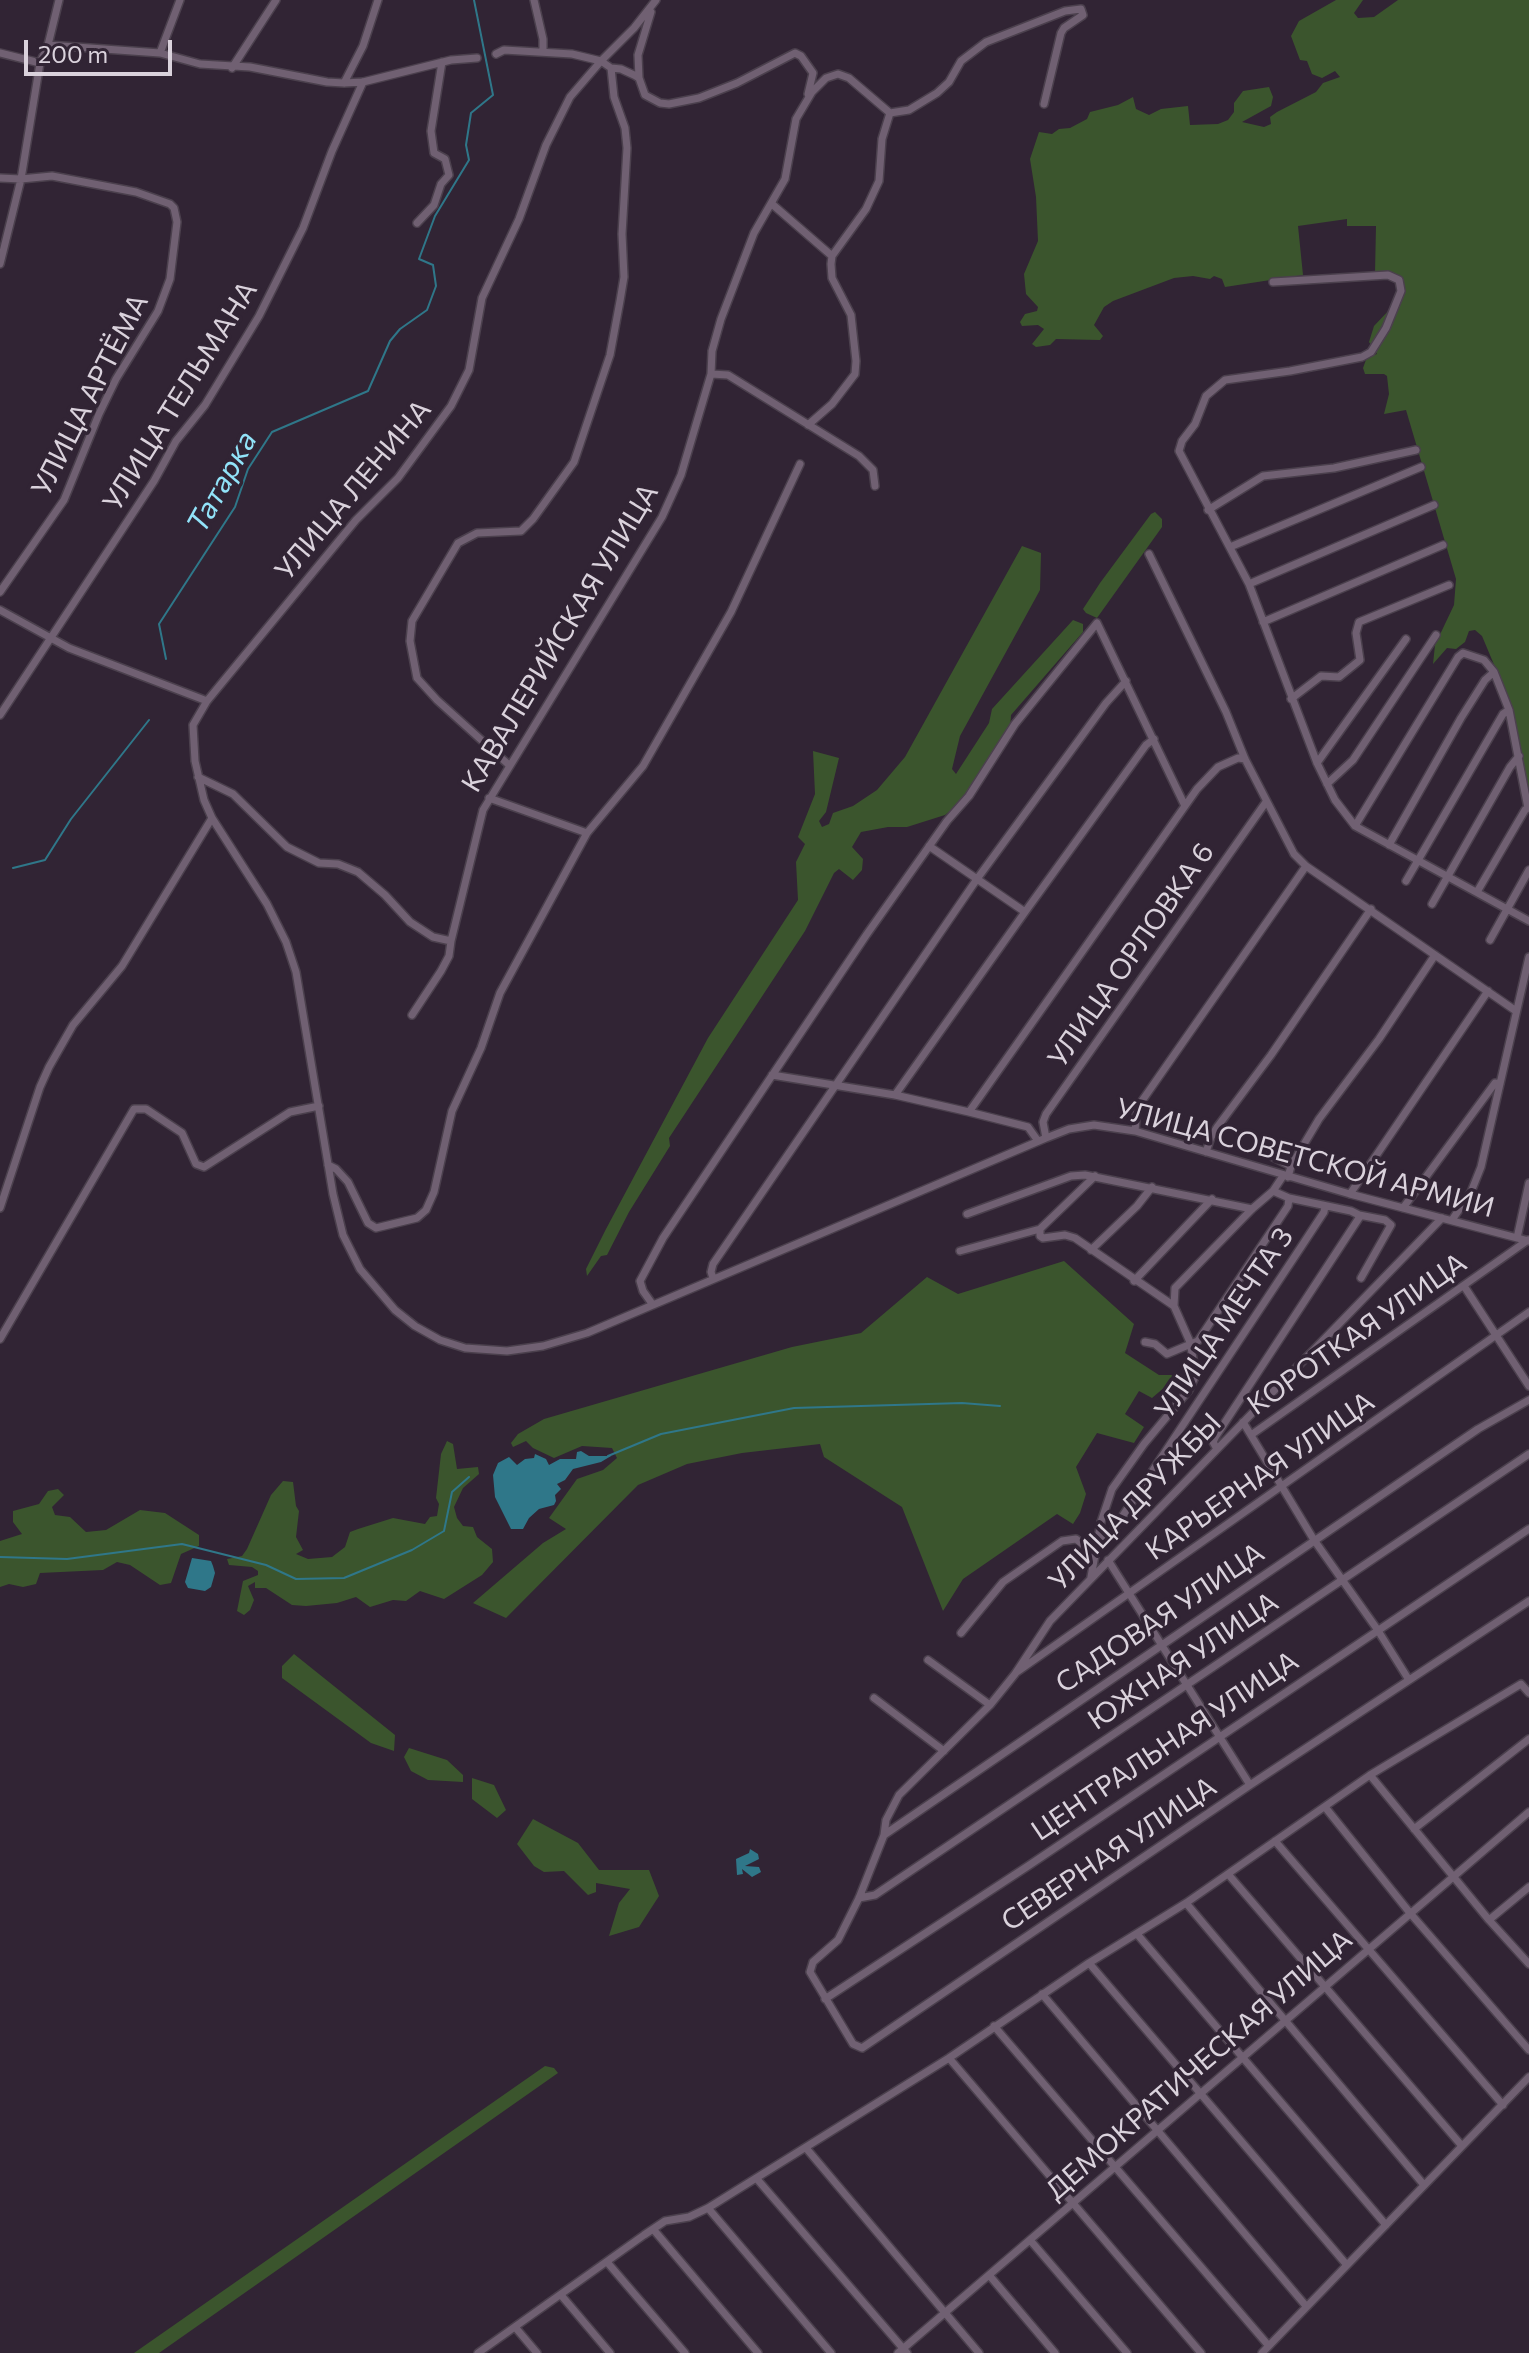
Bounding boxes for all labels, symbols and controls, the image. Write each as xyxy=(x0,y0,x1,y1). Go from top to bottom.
scale bar xyxy=(28,24,176,74)
text: 200 m xyxy=(38,39,108,68)
street label: УЛИЦА ТЕЛЬМАНА xyxy=(96,275,264,517)
street label: УЛИЦА АРТЁМА xyxy=(25,288,155,502)
street label: УЛИЦА ЛЕНИНА xyxy=(268,393,438,587)
water label: Татарка xyxy=(179,425,265,539)
street label: КАВАЛЕРИЙСКАЯ УЛИЦА xyxy=(455,478,665,798)
street label: УЛИЦА ОРЛОВКА 6 xyxy=(1041,836,1221,1074)
street label: УЛИЦА СОВЕТСКОЙ АРМИИ xyxy=(1112,1091,1498,1225)
street label: УЛИЦА МЕЧТА 3 xyxy=(1148,1221,1300,1425)
street label: КОРОТКАЯ УЛИЦА xyxy=(1241,1246,1473,1422)
street label: КАРЬЕРНАЯ УЛИЦА xyxy=(1139,1385,1381,1567)
street label: УЛИЦА ДРУЖБЫ xyxy=(1042,1406,1228,1598)
street label: САДОВАЯ УЛИЦА xyxy=(1049,1536,1271,1700)
street label: ЮЖНАЯ УЛИЦА xyxy=(1082,1585,1284,1737)
street label: ЦЕНТРАЛЬНАЯ УЛИЦА xyxy=(1025,1644,1305,1848)
street label: СЕВЕРНАЯ УЛИЦА xyxy=(995,1770,1223,1938)
street label: ДЕМОКРАТИЧЕСКАЯ УЛИЦА xyxy=(1039,1923,1359,2207)

